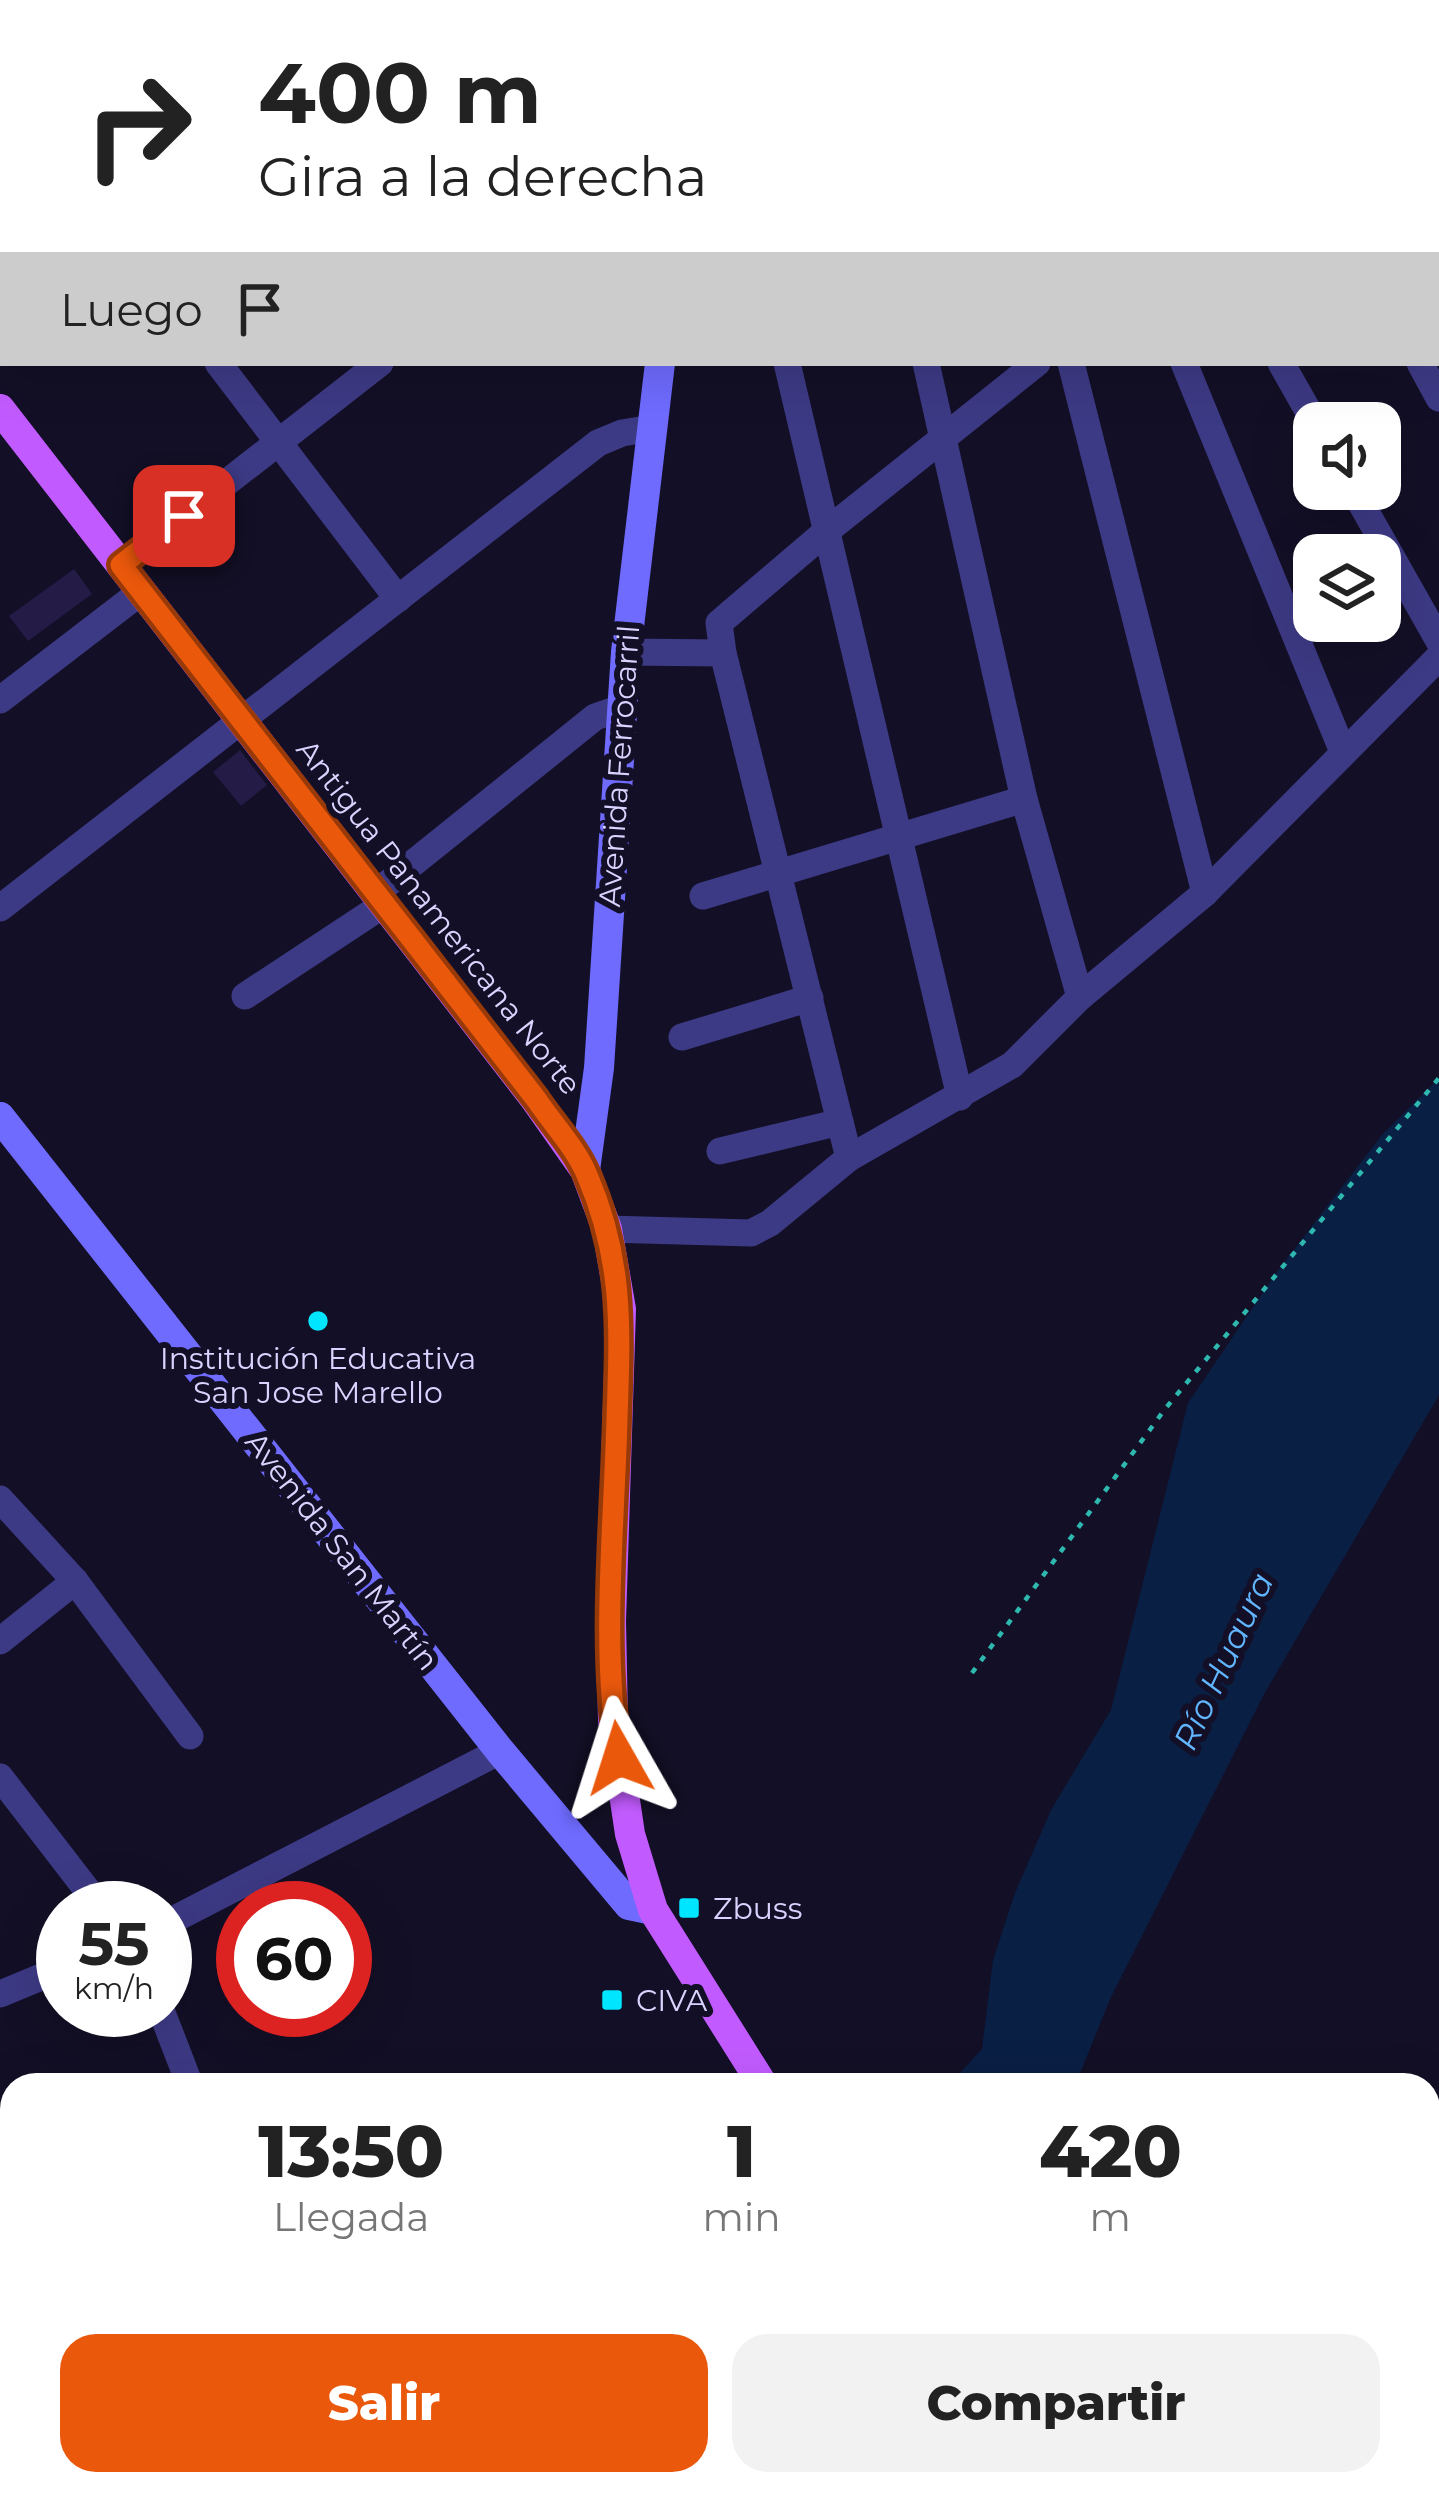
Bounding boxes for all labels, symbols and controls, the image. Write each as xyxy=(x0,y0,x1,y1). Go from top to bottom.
text: 400 m xyxy=(258,42,542,144)
icon: right xyxy=(60,48,216,204)
text: Gira a la derecha xyxy=(258,144,707,210)
icon: arrive xyxy=(227,276,293,342)
text: Luego xyxy=(60,282,203,337)
map controls xyxy=(1293,402,1401,642)
button: sound xyxy=(1293,402,1401,510)
pin xyxy=(133,465,235,567)
icon: arrive xyxy=(151,483,217,549)
button: layers xyxy=(1293,534,1401,642)
street label: Avenida Ferrocarril xyxy=(591,624,647,908)
street label: Antigua Panamericana Norte xyxy=(289,732,589,1102)
marker: Institución Educativa San Jose Marello xyxy=(305,1308,331,1334)
place label: Institución Educativa San Jose Marello xyxy=(160,1340,476,1411)
street label: Avenida San Martín xyxy=(237,1424,447,1678)
water label: Río Huaura xyxy=(1165,1566,1281,1756)
position arrow xyxy=(556,1695,682,1821)
speed limit sign: 60 xyxy=(216,1881,372,2037)
place label: Zbuss xyxy=(713,1890,802,1927)
marker: Zbuss xyxy=(676,1895,702,1921)
text: 55 xyxy=(78,1907,150,1980)
text: km/h xyxy=(74,1970,154,2007)
place label: CIVA xyxy=(636,1982,708,2019)
marker: CIVA xyxy=(599,1987,625,2013)
text: 13:50 xyxy=(258,2107,444,2195)
text: 1 xyxy=(727,2107,756,2195)
text: 420 xyxy=(1039,2107,1182,2195)
text: Llegada xyxy=(273,2193,429,2241)
text: min xyxy=(702,2193,781,2241)
text: m xyxy=(1090,2193,1131,2241)
button: Salir xyxy=(60,2334,708,2472)
button: Compartir xyxy=(732,2334,1380,2472)

